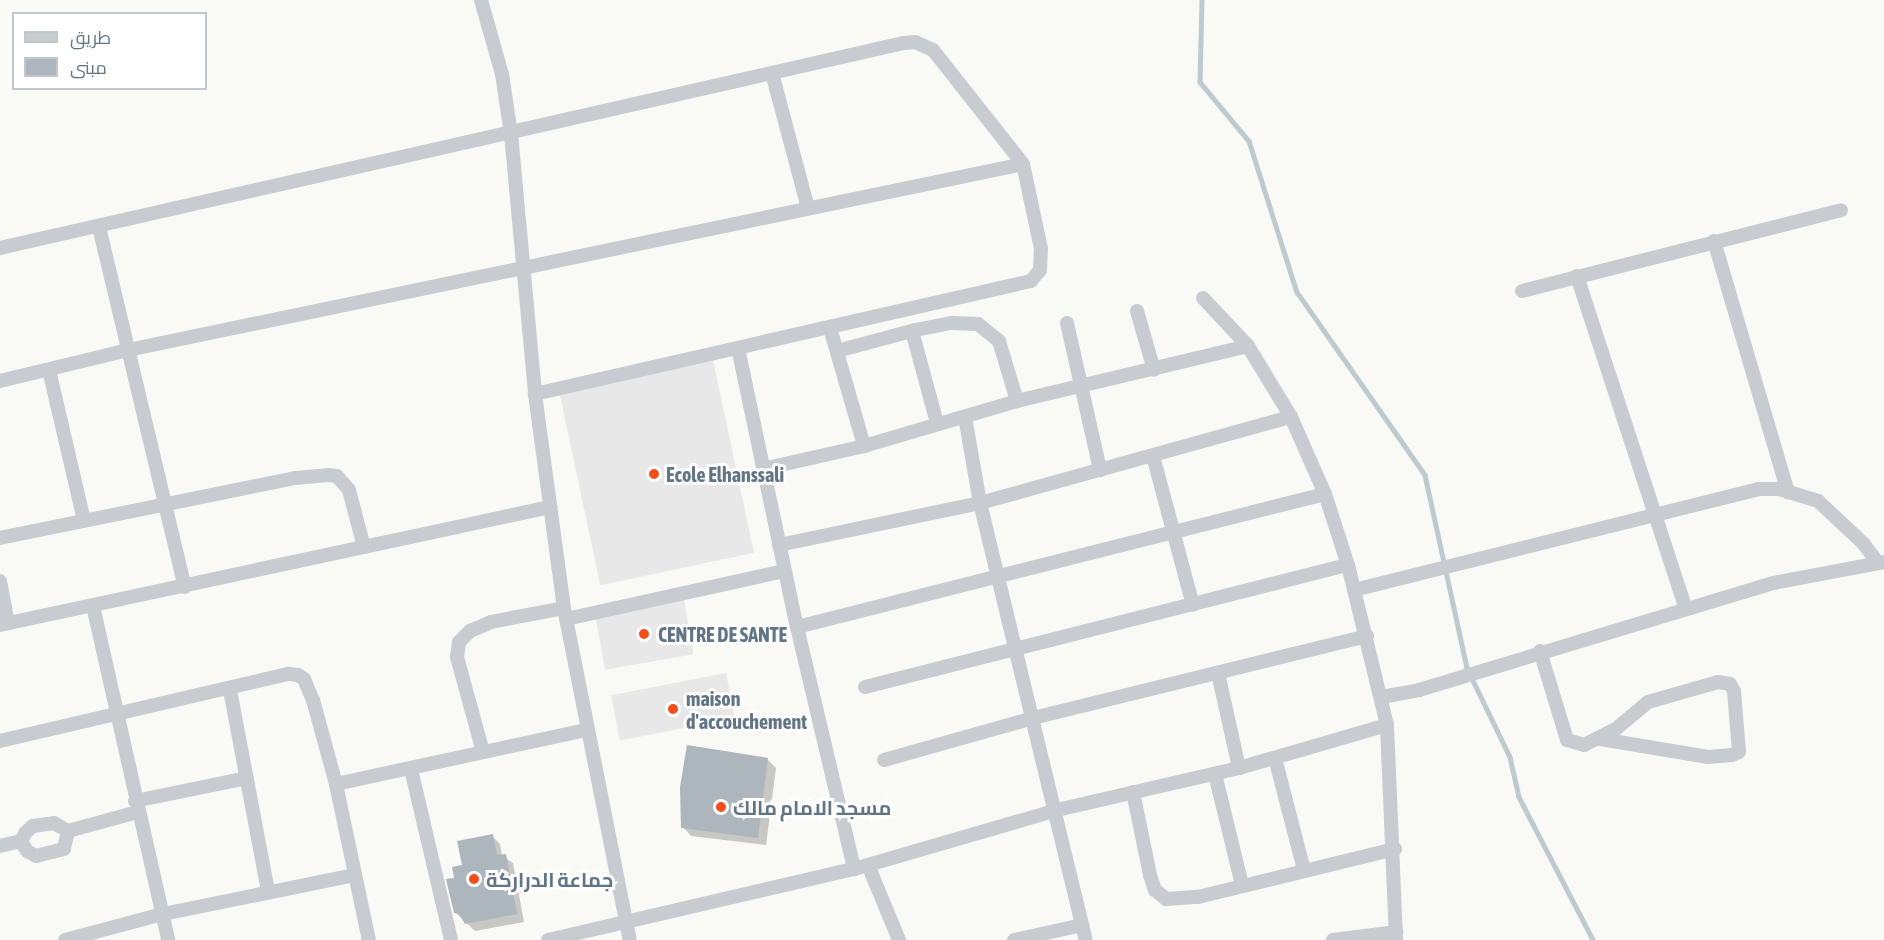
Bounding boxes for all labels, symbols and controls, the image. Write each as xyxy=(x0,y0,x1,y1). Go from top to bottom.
legend xyxy=(12,12,207,90)
text: طريق xyxy=(70,27,111,48)
text: مبنى xyxy=(70,57,107,78)
place label: Ecole Elhanssali xyxy=(666,462,784,486)
marker: Ecole Elhanssali xyxy=(647,467,661,481)
place label: CENTRE DE SANTE xyxy=(658,622,787,646)
marker: CENTRE DE SANTE xyxy=(635,625,653,643)
place label: maison d'accouchement xyxy=(686,686,807,733)
marker: maison d'accouchement xyxy=(664,700,682,718)
place label: مسجد الامام مالك xyxy=(733,795,891,819)
marker: مسجد الامام مالك xyxy=(714,800,728,814)
place label: جماعة الدراركة xyxy=(486,867,613,891)
marker: جماعة الدراركة xyxy=(467,872,481,886)

